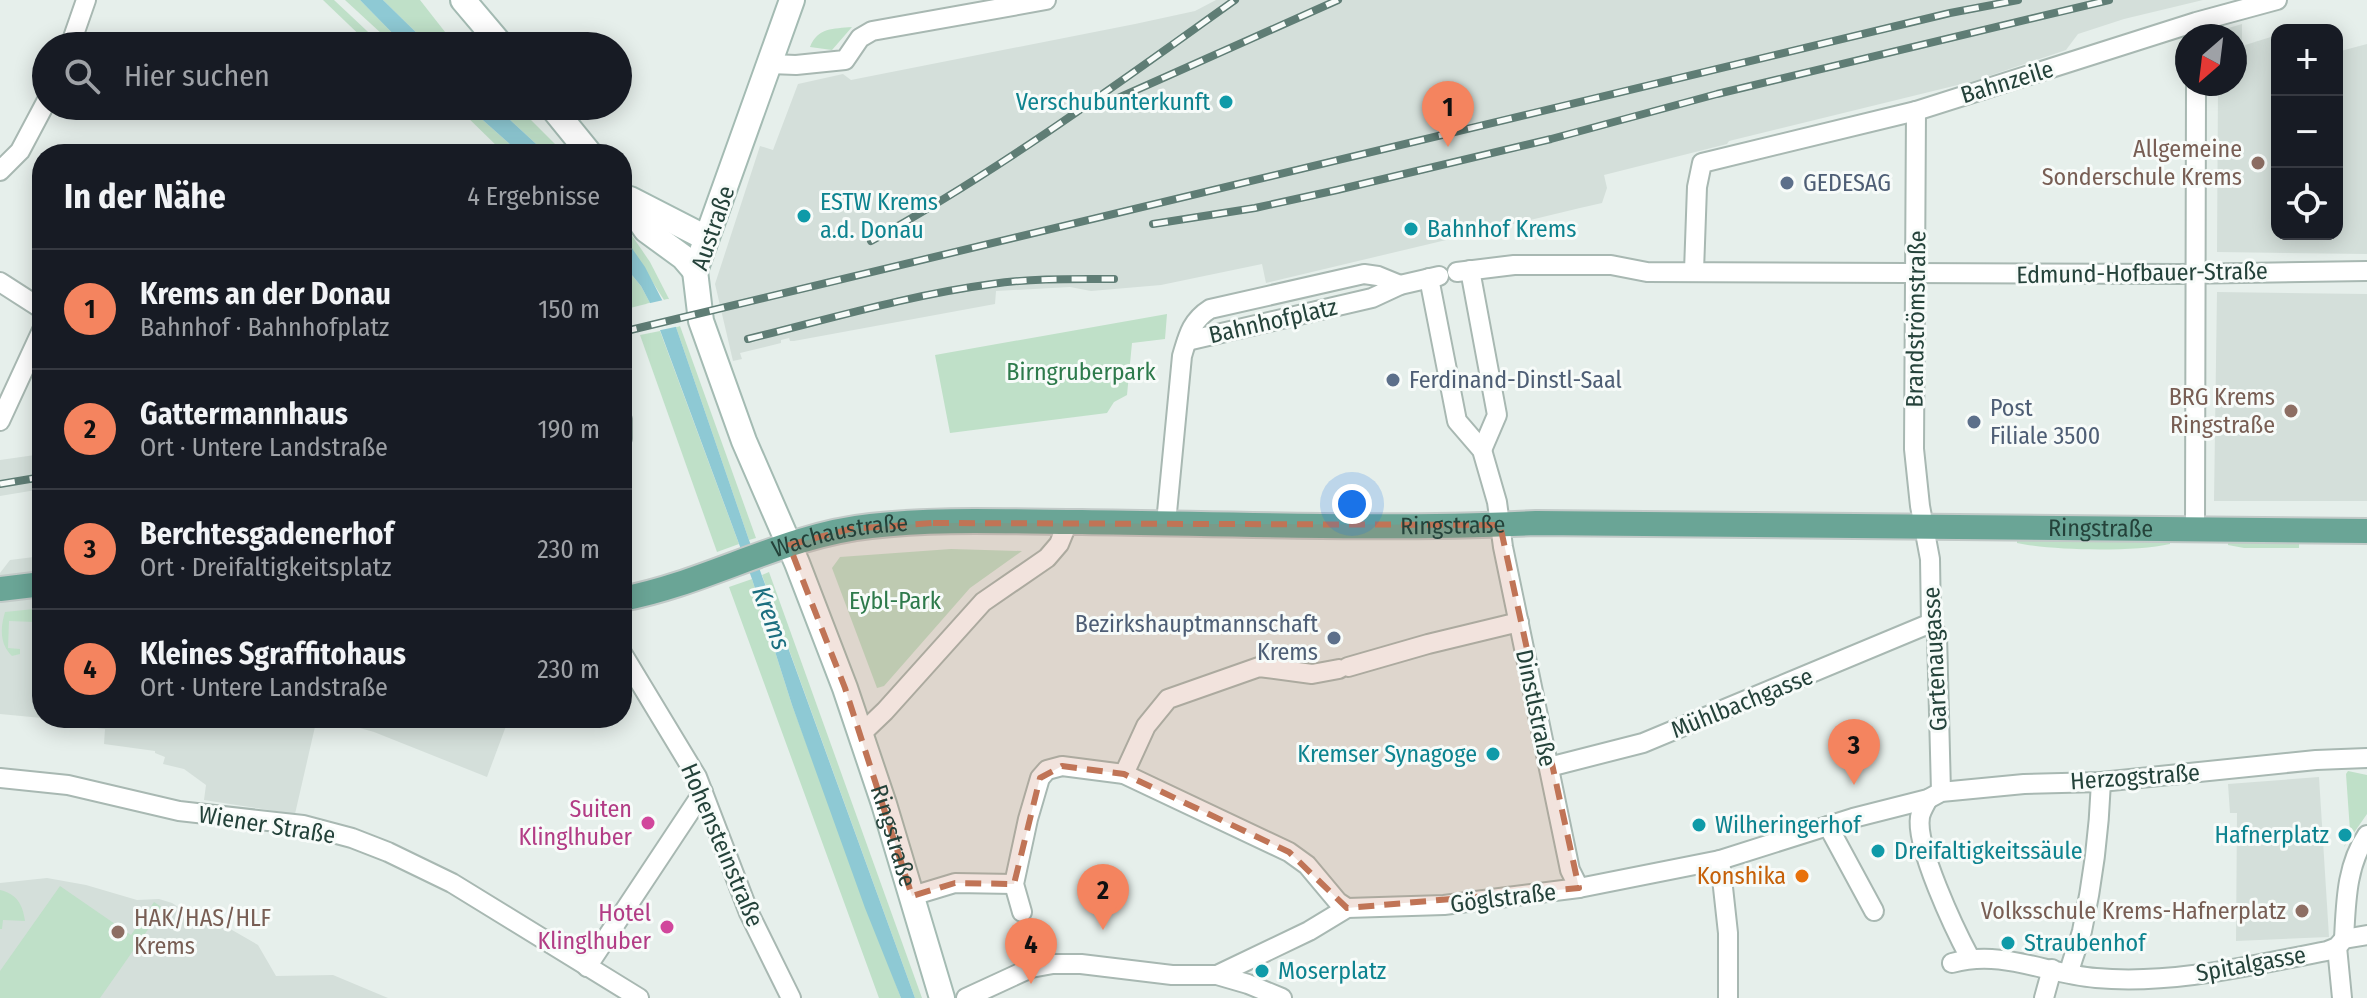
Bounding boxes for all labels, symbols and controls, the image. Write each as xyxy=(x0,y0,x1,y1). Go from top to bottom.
north arrow xyxy=(2175,24,2247,96)
map controls xyxy=(2271,24,2343,240)
button: + xyxy=(2271,24,2343,96)
search box xyxy=(32,32,632,120)
icon: search xyxy=(60,54,104,98)
street label: Bahnzeile xyxy=(1957,55,2057,109)
text: Hier suchen xyxy=(124,58,270,94)
pin: 1 xyxy=(1422,81,1474,147)
place label: Verschubunterkunft xyxy=(1016,88,1210,116)
marker: Verschubunterkunft xyxy=(1217,93,1235,111)
button: − xyxy=(2271,96,2343,168)
place label: Allgemeine Sonderschule Krems xyxy=(2042,135,2242,191)
marker: Allgemeine Sonderschule Krems xyxy=(2249,154,2267,172)
button: locate xyxy=(2271,168,2343,240)
place label: GEDESAG xyxy=(1803,169,1891,197)
marker: GEDESAG xyxy=(1778,174,1796,192)
text: In der Nähe xyxy=(64,176,226,217)
text: 4 Ergebnisse xyxy=(467,181,600,212)
street label: Austraße xyxy=(686,182,740,274)
place label: ESTW Krems a.d. Donau xyxy=(820,188,938,244)
marker: ESTW Krems a.d. Donau xyxy=(795,207,813,225)
place label: Bahnhof Krems xyxy=(1427,215,1576,243)
marker: Bahnhof Krems xyxy=(1402,220,1420,238)
street label: Brandströmstraße xyxy=(1900,230,1932,408)
street label: Edmund-Hofbauer-Straße xyxy=(2016,257,2268,289)
text: Krems an der Donau xyxy=(140,276,391,312)
street label: Bahnhofplatz xyxy=(1206,293,1340,349)
text: 1 xyxy=(85,294,96,325)
text: 150 m xyxy=(538,294,600,325)
text: Bahnhof · Bahnhofplatz xyxy=(140,312,389,343)
park label: Birngruberpark xyxy=(1006,358,1156,386)
place label: Ferdinand-Dinstl-Saal xyxy=(1409,366,1622,394)
marker: Ferdinand-Dinstl-Saal xyxy=(1384,371,1402,389)
place label: BRG Krems Ringstraße xyxy=(2169,383,2275,439)
place label: Post Filiale 3500 xyxy=(1990,394,2100,450)
text: Gattermannhaus xyxy=(140,396,348,432)
marker: BRG Krems Ringstraße xyxy=(2282,402,2300,420)
marker: Post Filiale 3500 xyxy=(1965,413,1983,431)
text: 2 xyxy=(84,414,96,445)
text: 190 m xyxy=(538,414,600,445)
text: Ort · Untere Landstraße xyxy=(140,432,388,463)
your location xyxy=(1332,484,1372,524)
street label: Wachaustraße xyxy=(768,509,909,563)
street label: Ringstraße xyxy=(1400,510,1506,540)
street label: Ringstraße xyxy=(2048,514,2153,543)
text: Berchtesgadenerhof xyxy=(140,516,394,552)
text: 3 xyxy=(84,534,96,565)
text: 230 m xyxy=(537,534,600,565)
text: Ort · Dreifaltigkeitsplatz xyxy=(140,552,391,583)
water label: Krems xyxy=(745,582,797,654)
street label: Gartenaugasse xyxy=(1917,586,1953,732)
park label: Eybl-Park xyxy=(849,587,942,615)
place label: Bezirkshauptmannschaft Krems xyxy=(1075,610,1318,666)
marker: Bezirkshauptmannschaft Krems xyxy=(1325,629,1343,647)
text: Kleines Sgraffitohaus xyxy=(140,636,406,672)
street label: Dinstlstraße xyxy=(1510,647,1562,769)
text: 4 xyxy=(83,654,97,685)
text: 230 m xyxy=(537,654,600,685)
street label: Mühlbachgasse xyxy=(1667,662,1817,744)
text: Ort · Untere Landstraße xyxy=(140,672,388,703)
pin: 3 xyxy=(1828,719,1880,785)
place label: Kremser Synagoge xyxy=(1297,740,1477,768)
marker: Kremser Synagoge xyxy=(1484,745,1502,763)
street label: Hohensteinstraße xyxy=(675,759,769,931)
street label: Herzogstraße xyxy=(2069,759,2201,795)
street label: Ringstraße xyxy=(865,781,922,890)
place label: Suiten Klinglhuber xyxy=(518,795,633,851)
street label: Wiener Straße xyxy=(197,800,337,850)
place label: Wilheringerhof xyxy=(1715,811,1862,839)
marker: Suiten Klinglhuber xyxy=(639,814,657,832)
marker: Wilheringerhof xyxy=(1690,816,1708,834)
place label: Hafnerplatz xyxy=(2214,821,2329,849)
marker: Hafnerplatz xyxy=(2336,826,2354,844)
place label: Dreifaltigkeitssäule xyxy=(1894,837,2083,865)
marker: Dreifaltigkeitssäule xyxy=(1869,842,1887,860)
place label: Konshika xyxy=(1697,862,1786,890)
pin: 2 xyxy=(1077,864,1129,930)
marker: Konshika xyxy=(1793,867,1811,885)
street label: Göglstraße xyxy=(1449,878,1557,918)
place label: Volksschule Krems-Hafnerplatz xyxy=(1981,897,2286,925)
place label: Hotel Klinglhuber xyxy=(537,899,652,955)
marker: Volksschule Krems-Hafnerplatz xyxy=(2293,902,2311,920)
place label: HAK/HAS/HLF Krems xyxy=(134,904,272,960)
marker: Hotel Klinglhuber xyxy=(658,918,676,936)
pin: 4 xyxy=(1005,918,1057,984)
marker: HAK/HAS/HLF Krems xyxy=(109,923,127,941)
place label: Straubenhof xyxy=(2024,929,2147,957)
marker: Straubenhof xyxy=(1999,934,2017,952)
street label: Spitalgasse xyxy=(2194,941,2308,987)
place label: Moserplatz xyxy=(1278,957,1386,985)
marker: Moserplatz xyxy=(1253,962,1271,980)

